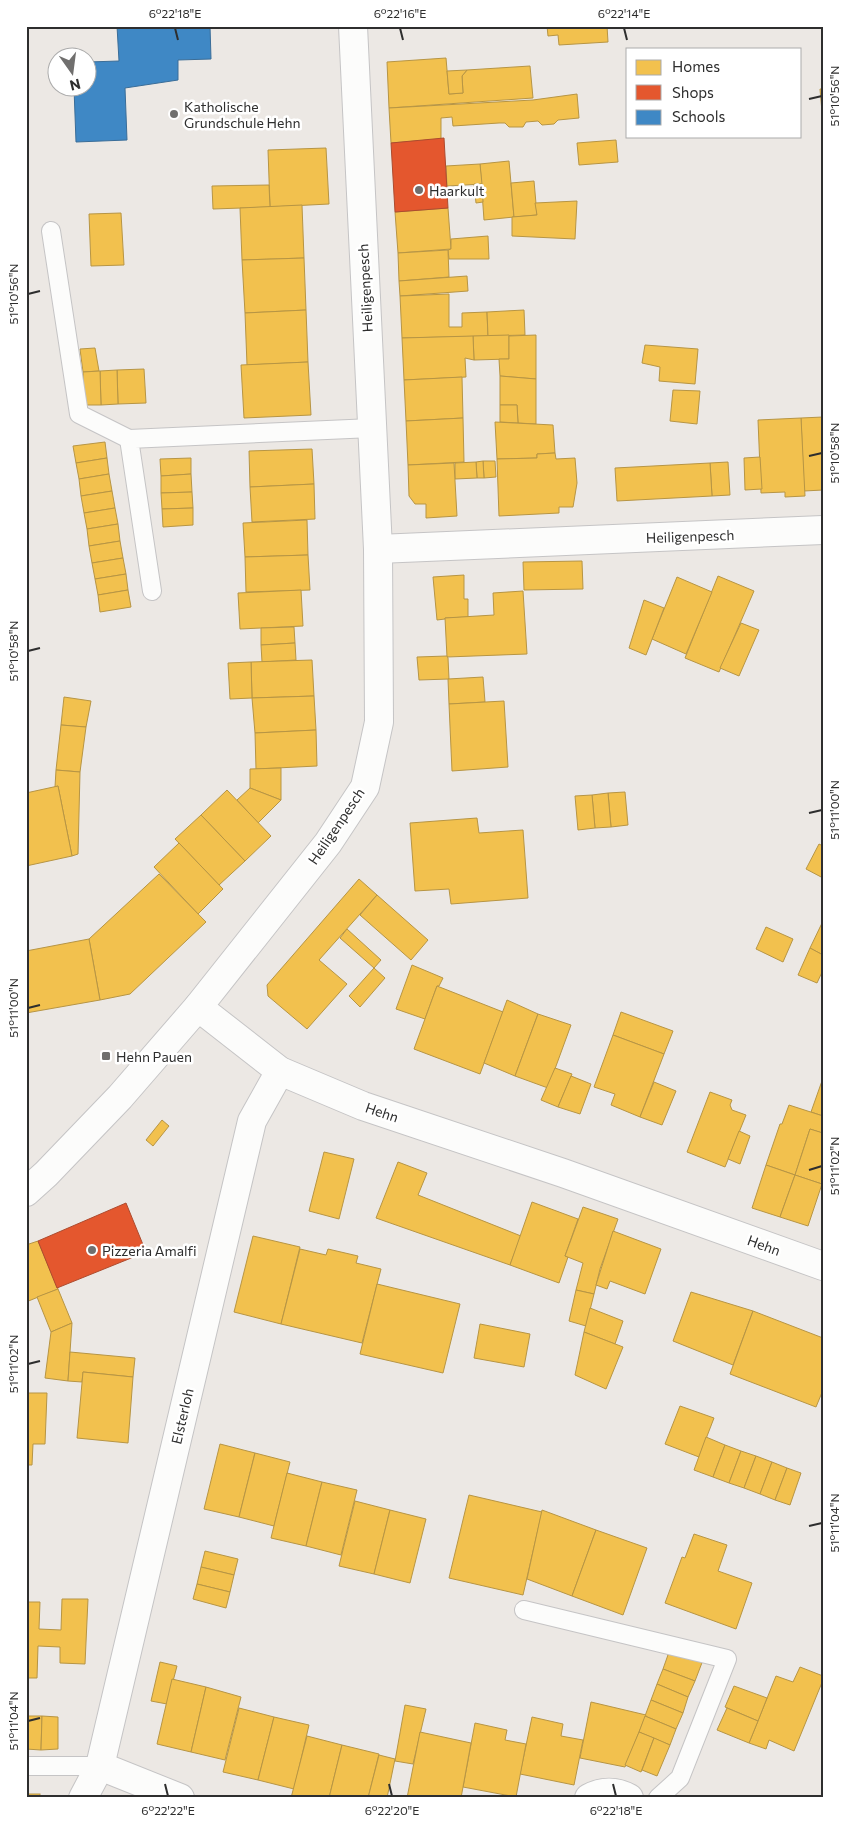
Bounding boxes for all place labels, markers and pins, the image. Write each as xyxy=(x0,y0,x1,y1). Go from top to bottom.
place label: Katholische Grundschule Hehn xyxy=(184,98,300,131)
marker: Katholische Grundschule Hehn xyxy=(168,108,180,120)
place label: Haarkult xyxy=(429,182,485,199)
marker: Haarkult xyxy=(413,184,425,196)
place label: Hehn Pauen xyxy=(116,1048,192,1065)
marker: Hehn Pauen xyxy=(100,1050,112,1062)
place label: Pizzeria Amalfi xyxy=(102,1242,197,1259)
marker: Pizzeria Amalfi xyxy=(86,1244,98,1256)

